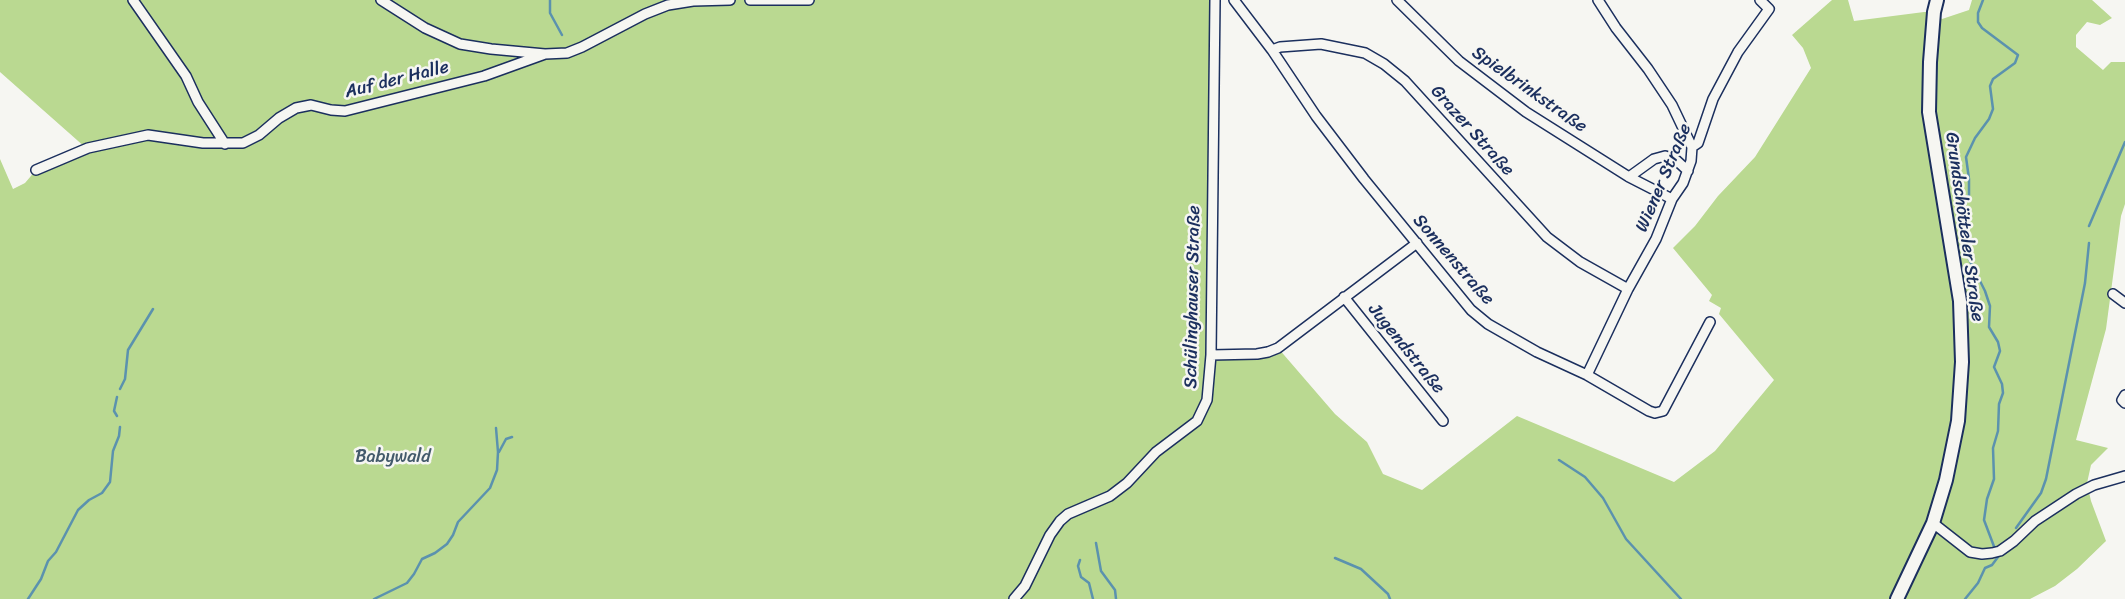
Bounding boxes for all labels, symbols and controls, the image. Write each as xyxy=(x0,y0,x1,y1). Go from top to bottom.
street label: Spielbrinkstraße xyxy=(1467,42,1591,138)
street label: Auf der Halle xyxy=(343,57,451,103)
street label: Grazer Straße xyxy=(1426,81,1518,181)
street label: Wiener Straße xyxy=(1631,120,1697,236)
street label: Grundschötteler Straße xyxy=(1940,131,1988,323)
street label: Schülinghauser Straße xyxy=(1181,205,1205,389)
street label: Sonnenstraße xyxy=(1408,210,1498,310)
street label: Jugendstraße xyxy=(1363,300,1449,398)
park label: Babywald xyxy=(355,446,431,468)

